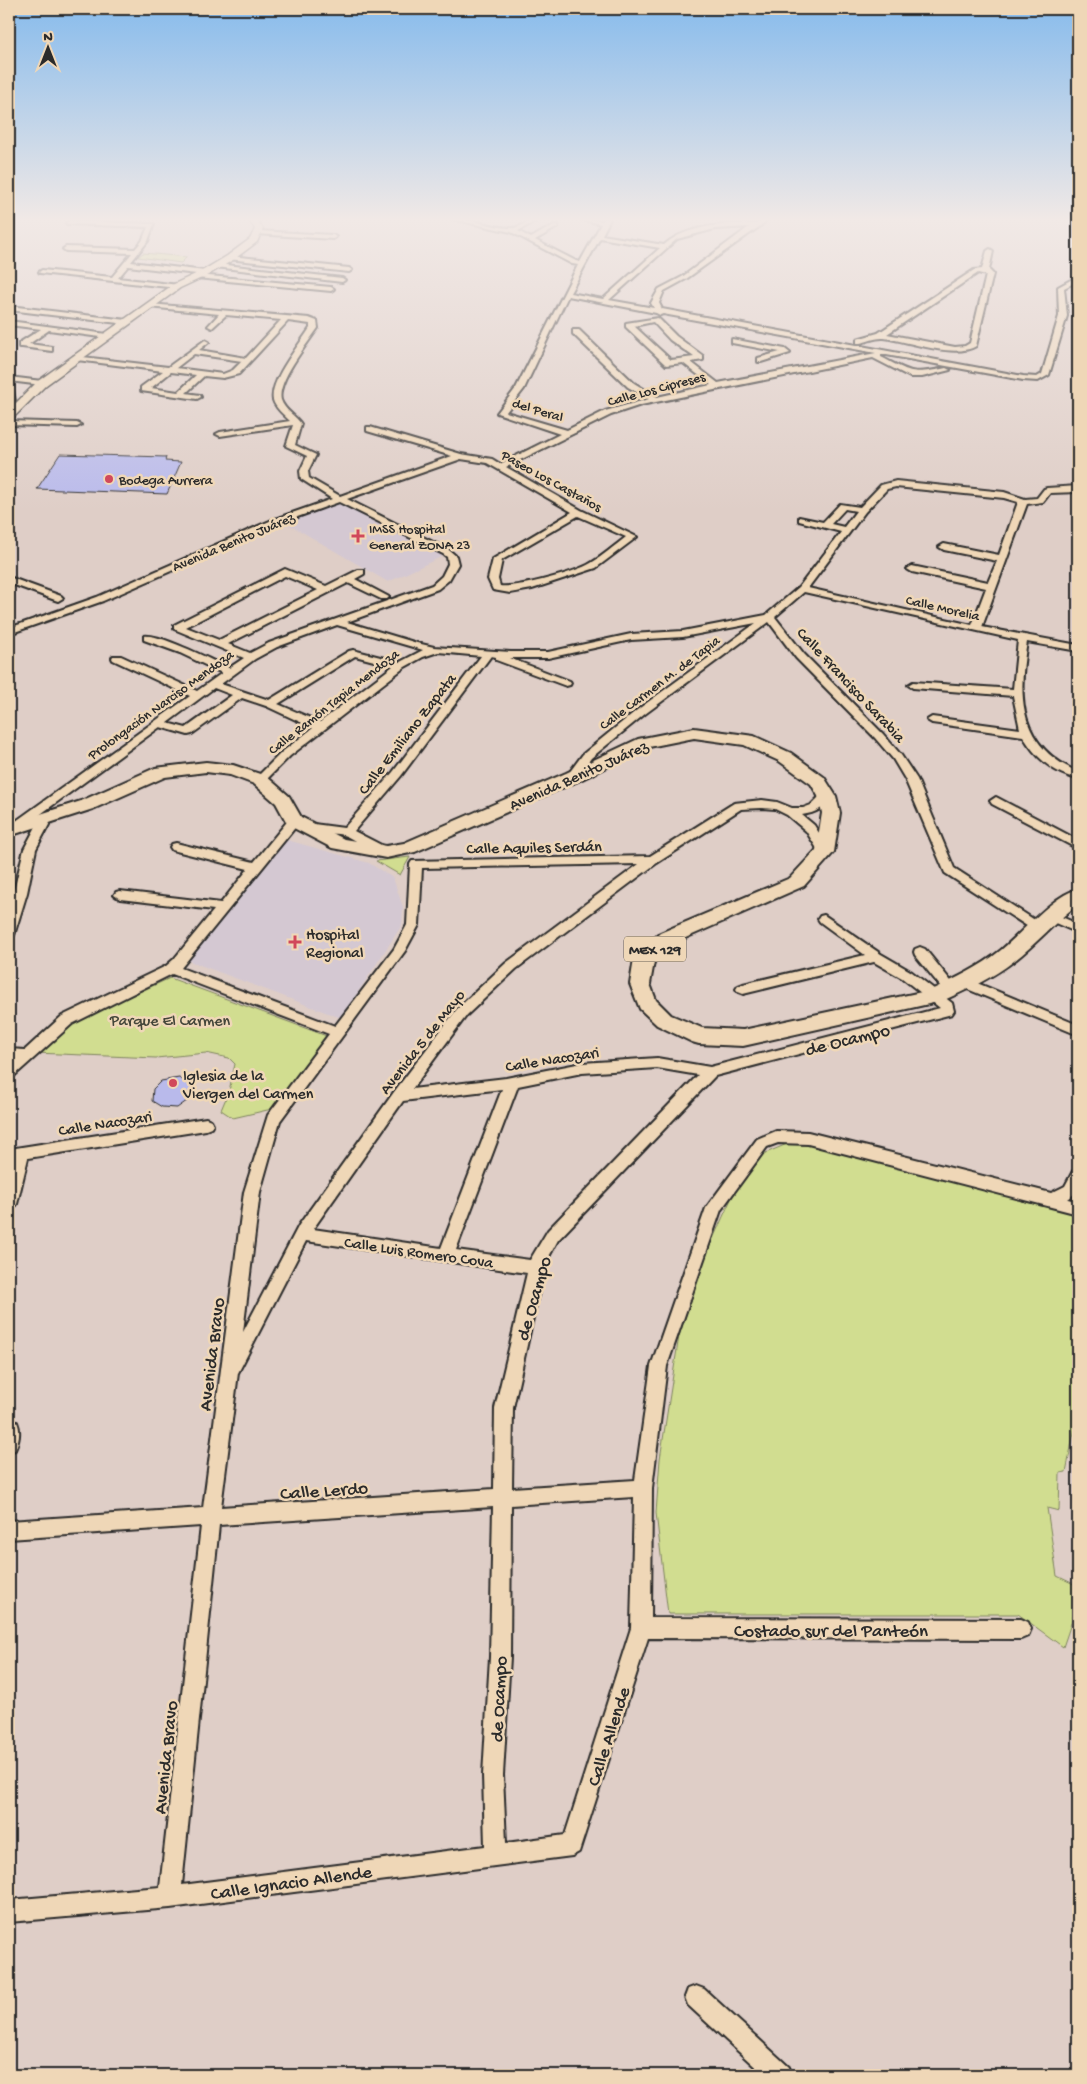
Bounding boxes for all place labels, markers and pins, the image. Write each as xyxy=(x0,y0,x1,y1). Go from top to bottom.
marker: Bodega Aurrera xyxy=(103,473,115,485)
place label: Bodega Aurrera xyxy=(118,473,214,490)
place label: IMSS Hospital General ZONA 23 xyxy=(369,522,470,555)
marker: IMSS Hospital General ZONA 23 xyxy=(351,529,365,543)
place label: Hospital Regional xyxy=(306,927,364,964)
marker: Hospital Regional xyxy=(288,935,302,949)
place label: Iglesia de la Viergen del Carmen xyxy=(182,1068,314,1105)
marker: Iglesia de la Viergen del Carmen xyxy=(167,1077,179,1089)

